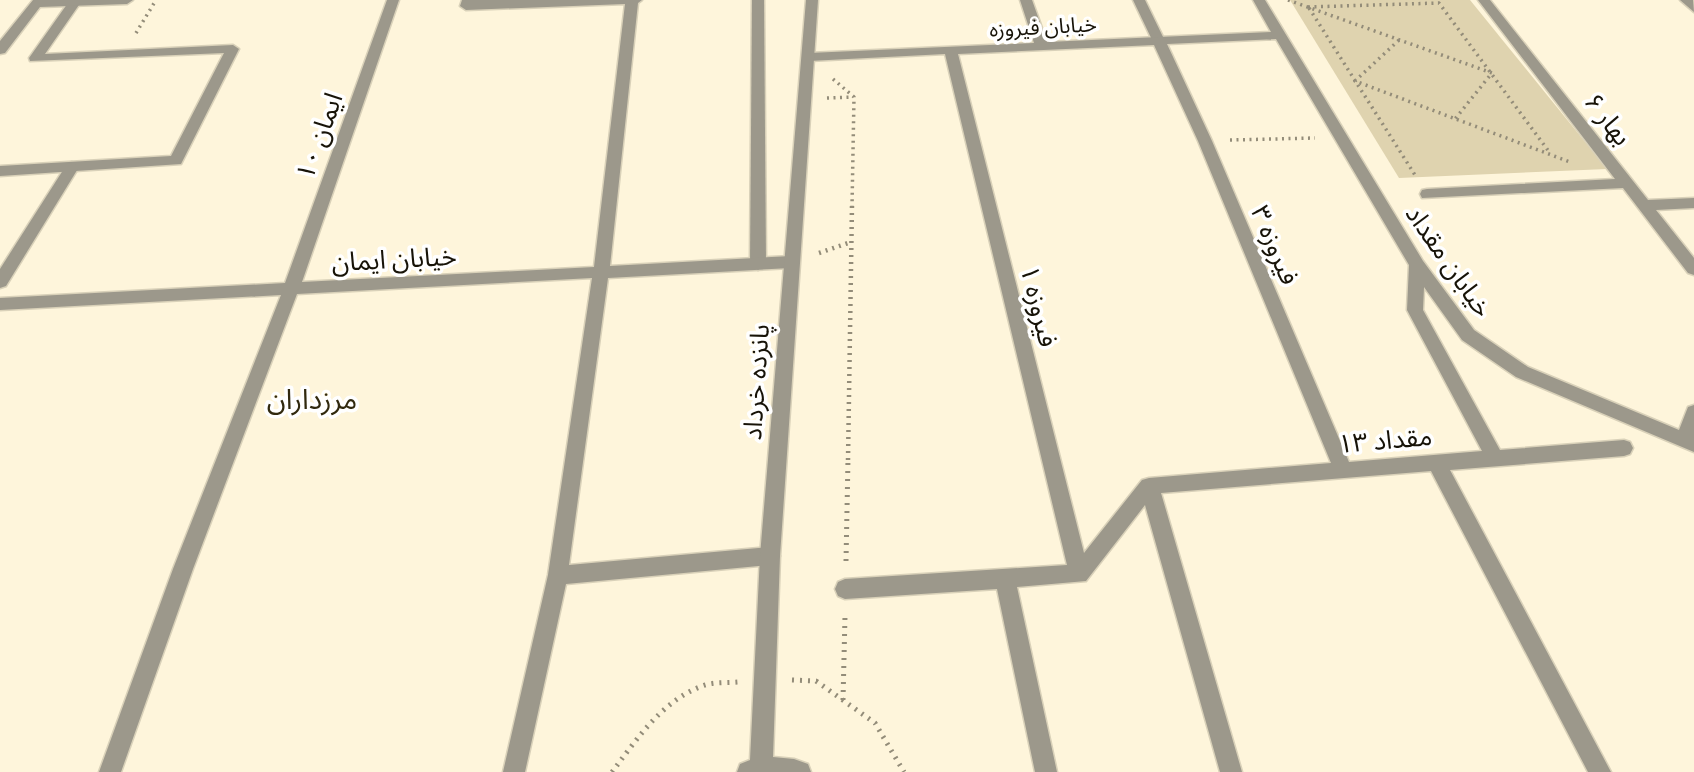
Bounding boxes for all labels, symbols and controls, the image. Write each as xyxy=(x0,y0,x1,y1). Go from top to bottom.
street label: خیابان فیروزه xyxy=(989,11,1097,42)
street label: بهار ۶ xyxy=(1578,86,1638,152)
street label: ایمان ۱۰ xyxy=(289,88,349,184)
street label: خیابان مقداد xyxy=(1399,199,1499,323)
street label: فیروزه ۳ xyxy=(1244,201,1306,289)
street label: خیابان ایمان xyxy=(331,240,457,278)
street label: فیروزه ۱ xyxy=(1013,262,1065,350)
street label: پانزده خرداد xyxy=(736,323,777,441)
district label: مرزداران xyxy=(267,382,357,416)
street label: مقداد ۱۳ xyxy=(1337,420,1433,460)

